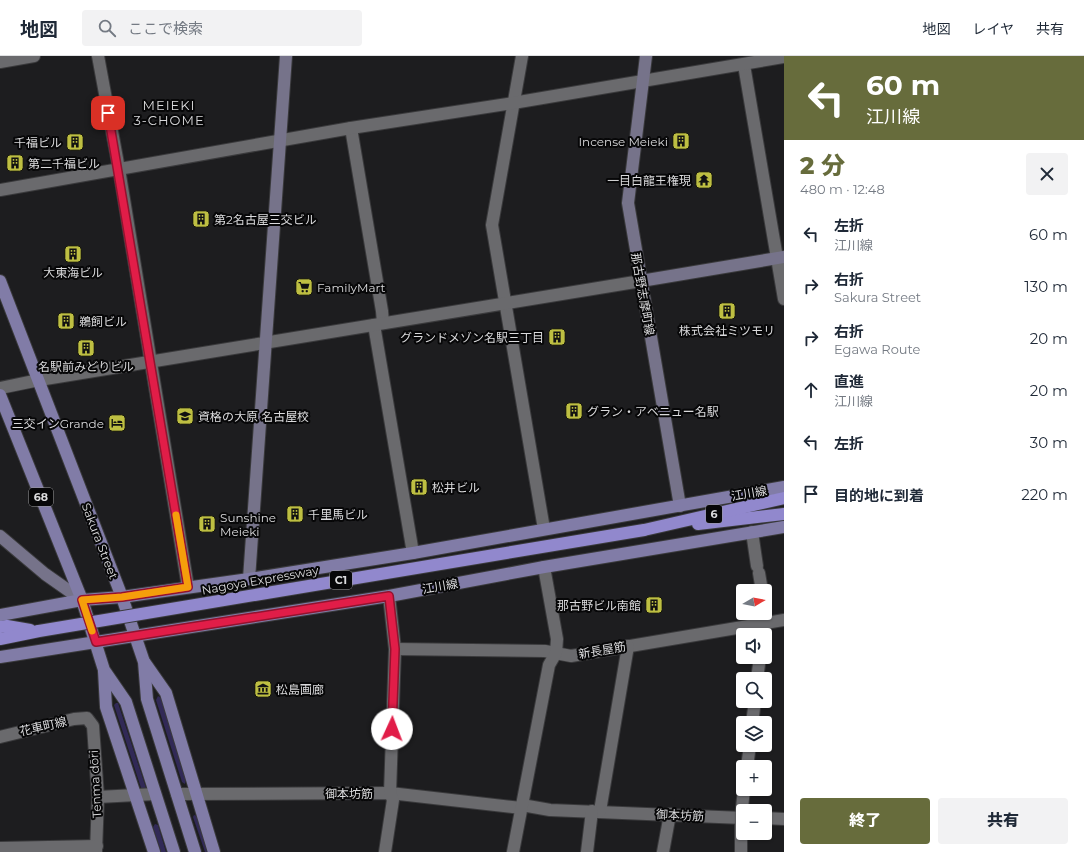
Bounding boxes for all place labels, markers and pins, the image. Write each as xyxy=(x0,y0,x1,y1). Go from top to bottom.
pin xyxy=(91,96,125,130)
building icon: Incense Meieki xyxy=(671,131,691,151)
building icon: 千福ビル xyxy=(65,132,85,152)
place label: Incense Meieki xyxy=(578,134,668,149)
place label: 千福ビル xyxy=(14,135,62,150)
building icon: 第二千福ビル xyxy=(5,153,25,173)
place label: 第二千福ビル xyxy=(28,156,100,171)
temple icon: 一目白龍王権現 xyxy=(694,170,714,190)
place label: 一目白龍王権現 xyxy=(607,173,691,188)
building icon: 第2名古屋三交ビル xyxy=(191,209,211,229)
place label: 第2名古屋三交ビル xyxy=(214,212,317,227)
building icon: 大東海ビル xyxy=(63,244,83,264)
place label: 大東海ビル xyxy=(43,265,103,280)
supermarket icon: FamilyMart xyxy=(294,277,314,297)
place label: FamilyMart xyxy=(317,280,386,295)
building icon: 株式会社ミツモリ xyxy=(717,301,737,321)
building icon: 鵜飼ビル xyxy=(56,311,76,331)
place label: 鵜飼ビル xyxy=(79,314,127,329)
place label: 株式会社ミツモリ xyxy=(679,323,775,338)
building icon: グランドメゾン名駅三丁目 xyxy=(547,327,567,347)
place label: グランドメゾン名駅三丁目 xyxy=(400,330,544,345)
building icon: 名駅前みどりビル xyxy=(76,338,96,358)
place label: 名駅前みどりビル xyxy=(38,359,134,374)
building icon: グラン・アベニュー名駅 xyxy=(564,401,584,421)
place label: グラン・アベニュー名駅 xyxy=(587,404,719,419)
school or university icon: 資格の大原 名古屋校 xyxy=(175,406,195,426)
place label: 資格の大原 名古屋校 xyxy=(198,409,309,424)
hotel icon: 三交インGrande xyxy=(107,413,127,433)
place label: 三交インGrande xyxy=(12,416,104,431)
building icon: 松井ビル xyxy=(409,477,429,497)
place label: 松井ビル xyxy=(432,480,480,495)
building icon: 千里馬ビル xyxy=(285,504,305,524)
place label: 千里馬ビル xyxy=(308,507,368,522)
place label: Sunshine Meieki xyxy=(220,510,276,539)
building icon: Sunshine Meieki xyxy=(197,514,217,534)
building icon: 那古野ビル南館 xyxy=(644,595,664,615)
place label: 那古野ビル南館 xyxy=(557,598,641,613)
museum icon: 松島画廊 xyxy=(253,679,273,699)
place label: 松島画廊 xyxy=(276,682,324,697)

